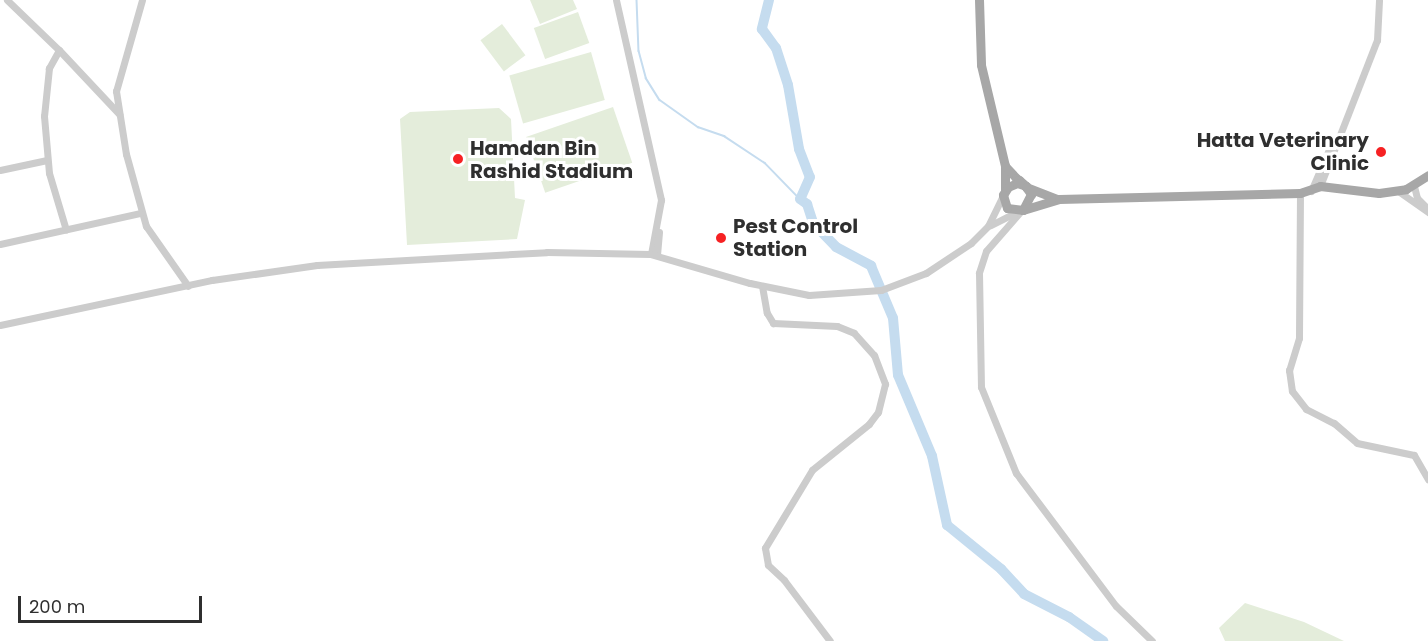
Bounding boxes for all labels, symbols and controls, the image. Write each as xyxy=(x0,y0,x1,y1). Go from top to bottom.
place label: Hatta Veterinary Clinic xyxy=(1197,128,1369,175)
place label: Hamdan Bin Rashid Stadium xyxy=(470,136,633,183)
marker: Hatta Veterinary Clinic xyxy=(1374,145,1388,159)
marker: Hamdan Bin Rashid Stadium xyxy=(451,152,465,166)
place label: Pest Control Station xyxy=(733,214,858,261)
marker: Pest Control Station xyxy=(714,231,728,245)
scale bar xyxy=(21,584,206,622)
text: 200 m xyxy=(29,594,85,619)

